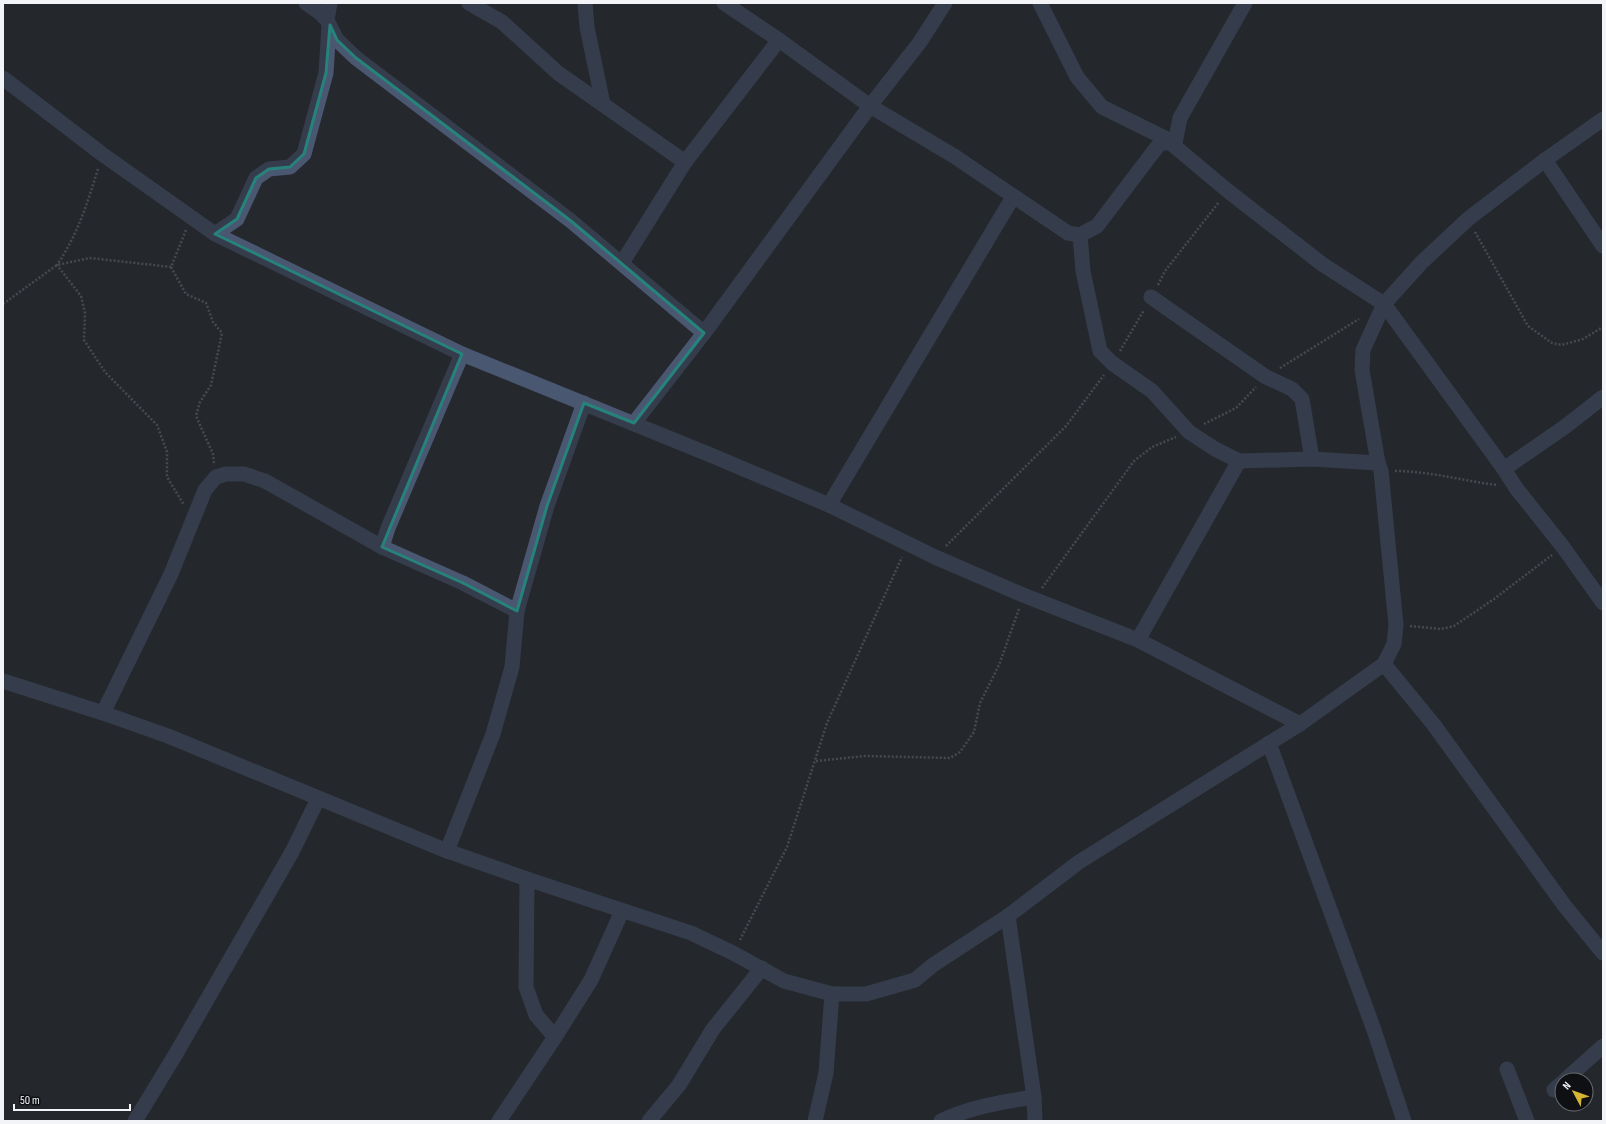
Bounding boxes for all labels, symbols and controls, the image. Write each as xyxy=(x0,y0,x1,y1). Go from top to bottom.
north arrow xyxy=(1554,1072,1594,1112)
text: N xyxy=(1560,1079,1574,1092)
scale bar xyxy=(14,1086,130,1112)
text: 50 m xyxy=(20,1093,40,1108)

